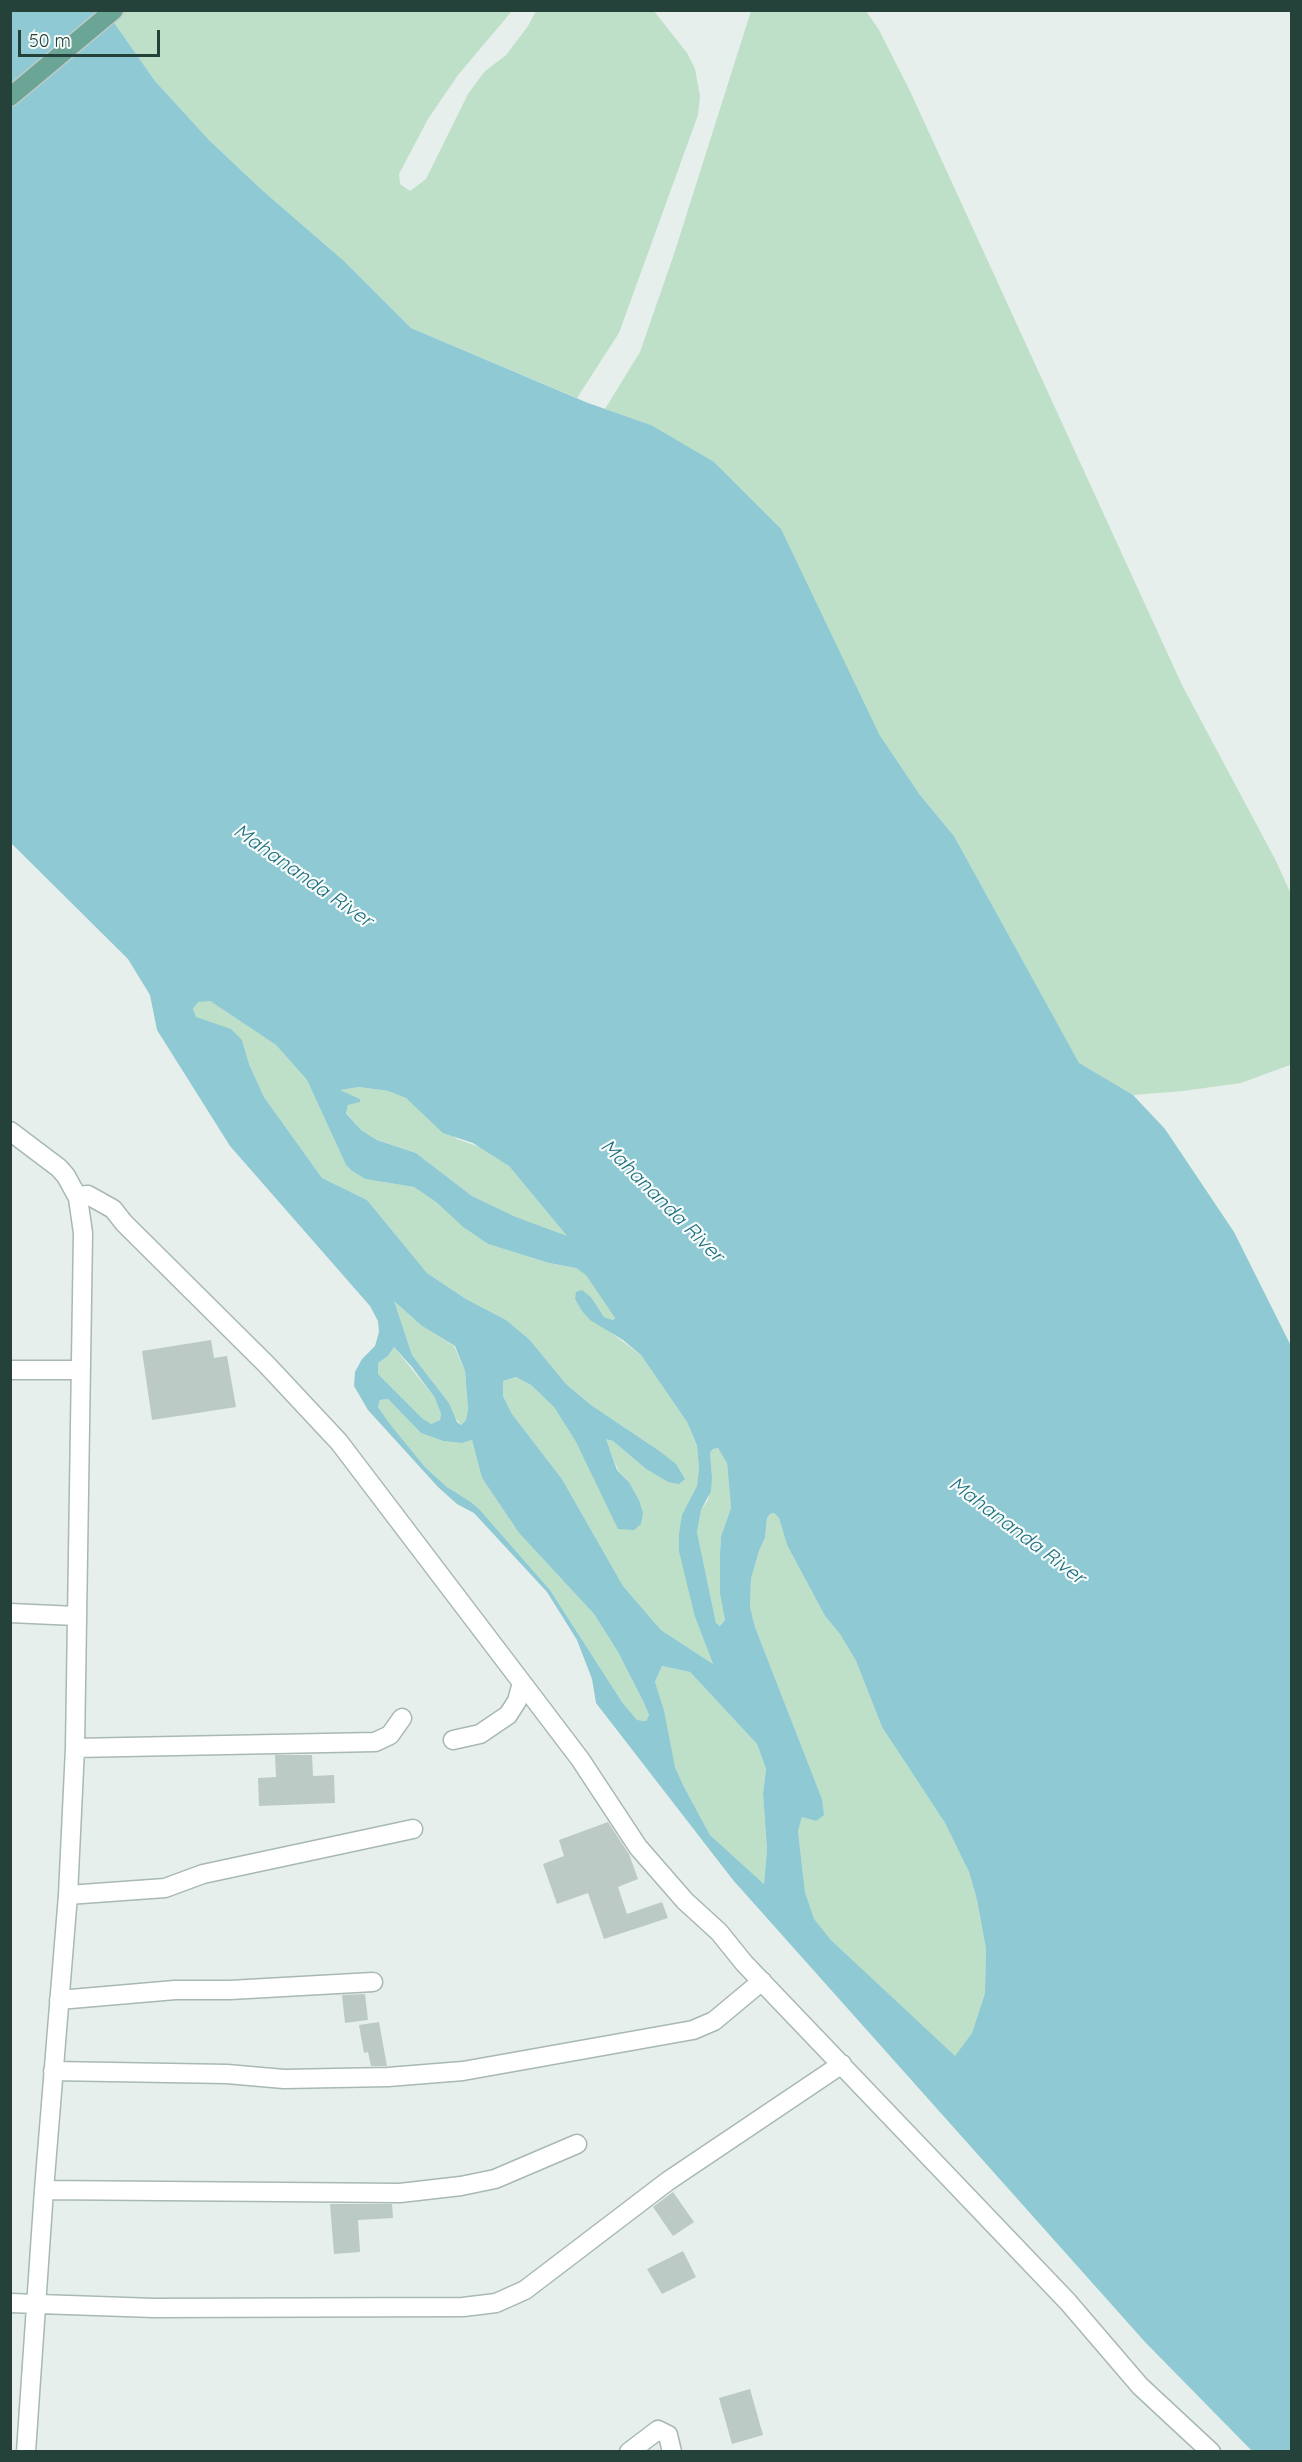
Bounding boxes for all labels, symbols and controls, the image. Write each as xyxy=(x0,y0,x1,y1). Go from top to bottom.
scale bar xyxy=(21,18,164,56)
text: 50 m xyxy=(29,29,71,52)
water label: Mahananda River xyxy=(229,819,377,933)
water label: Mahananda River xyxy=(595,1134,729,1268)
water label: Mahananda River xyxy=(944,1472,1090,1590)

